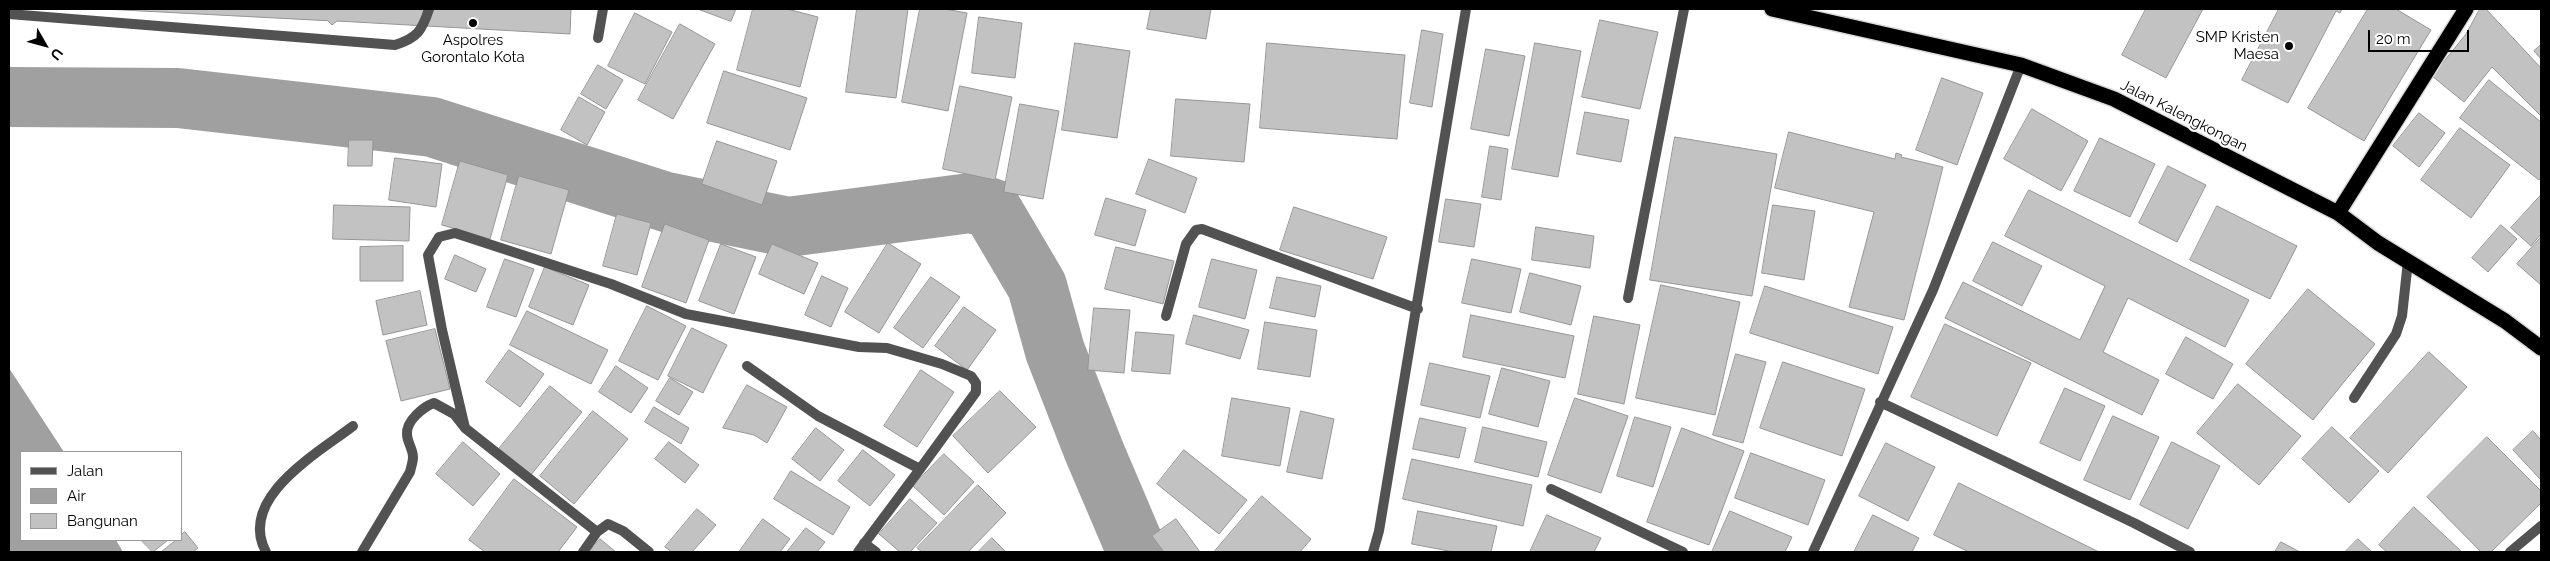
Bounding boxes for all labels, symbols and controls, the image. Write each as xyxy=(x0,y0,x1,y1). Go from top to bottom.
marker: Aspolres Gorontalo Kota xyxy=(467,17,479,29)
north arrow xyxy=(20,20,70,70)
scale bar xyxy=(2370,20,2471,52)
place label: SMP Kristen Maesa xyxy=(2196,28,2279,63)
text: 20 m xyxy=(2376,30,2411,48)
place label: Aspolres Gorontalo Kota xyxy=(421,31,525,66)
marker: SMP Kristen Maesa xyxy=(2283,40,2295,52)
text: U xyxy=(47,45,66,63)
street label: Jalan Kalengkongan xyxy=(2117,76,2251,156)
legend xyxy=(20,451,182,541)
text: Jalan xyxy=(67,462,103,480)
text: Air xyxy=(67,487,86,505)
text: Bangunan xyxy=(67,512,138,530)

